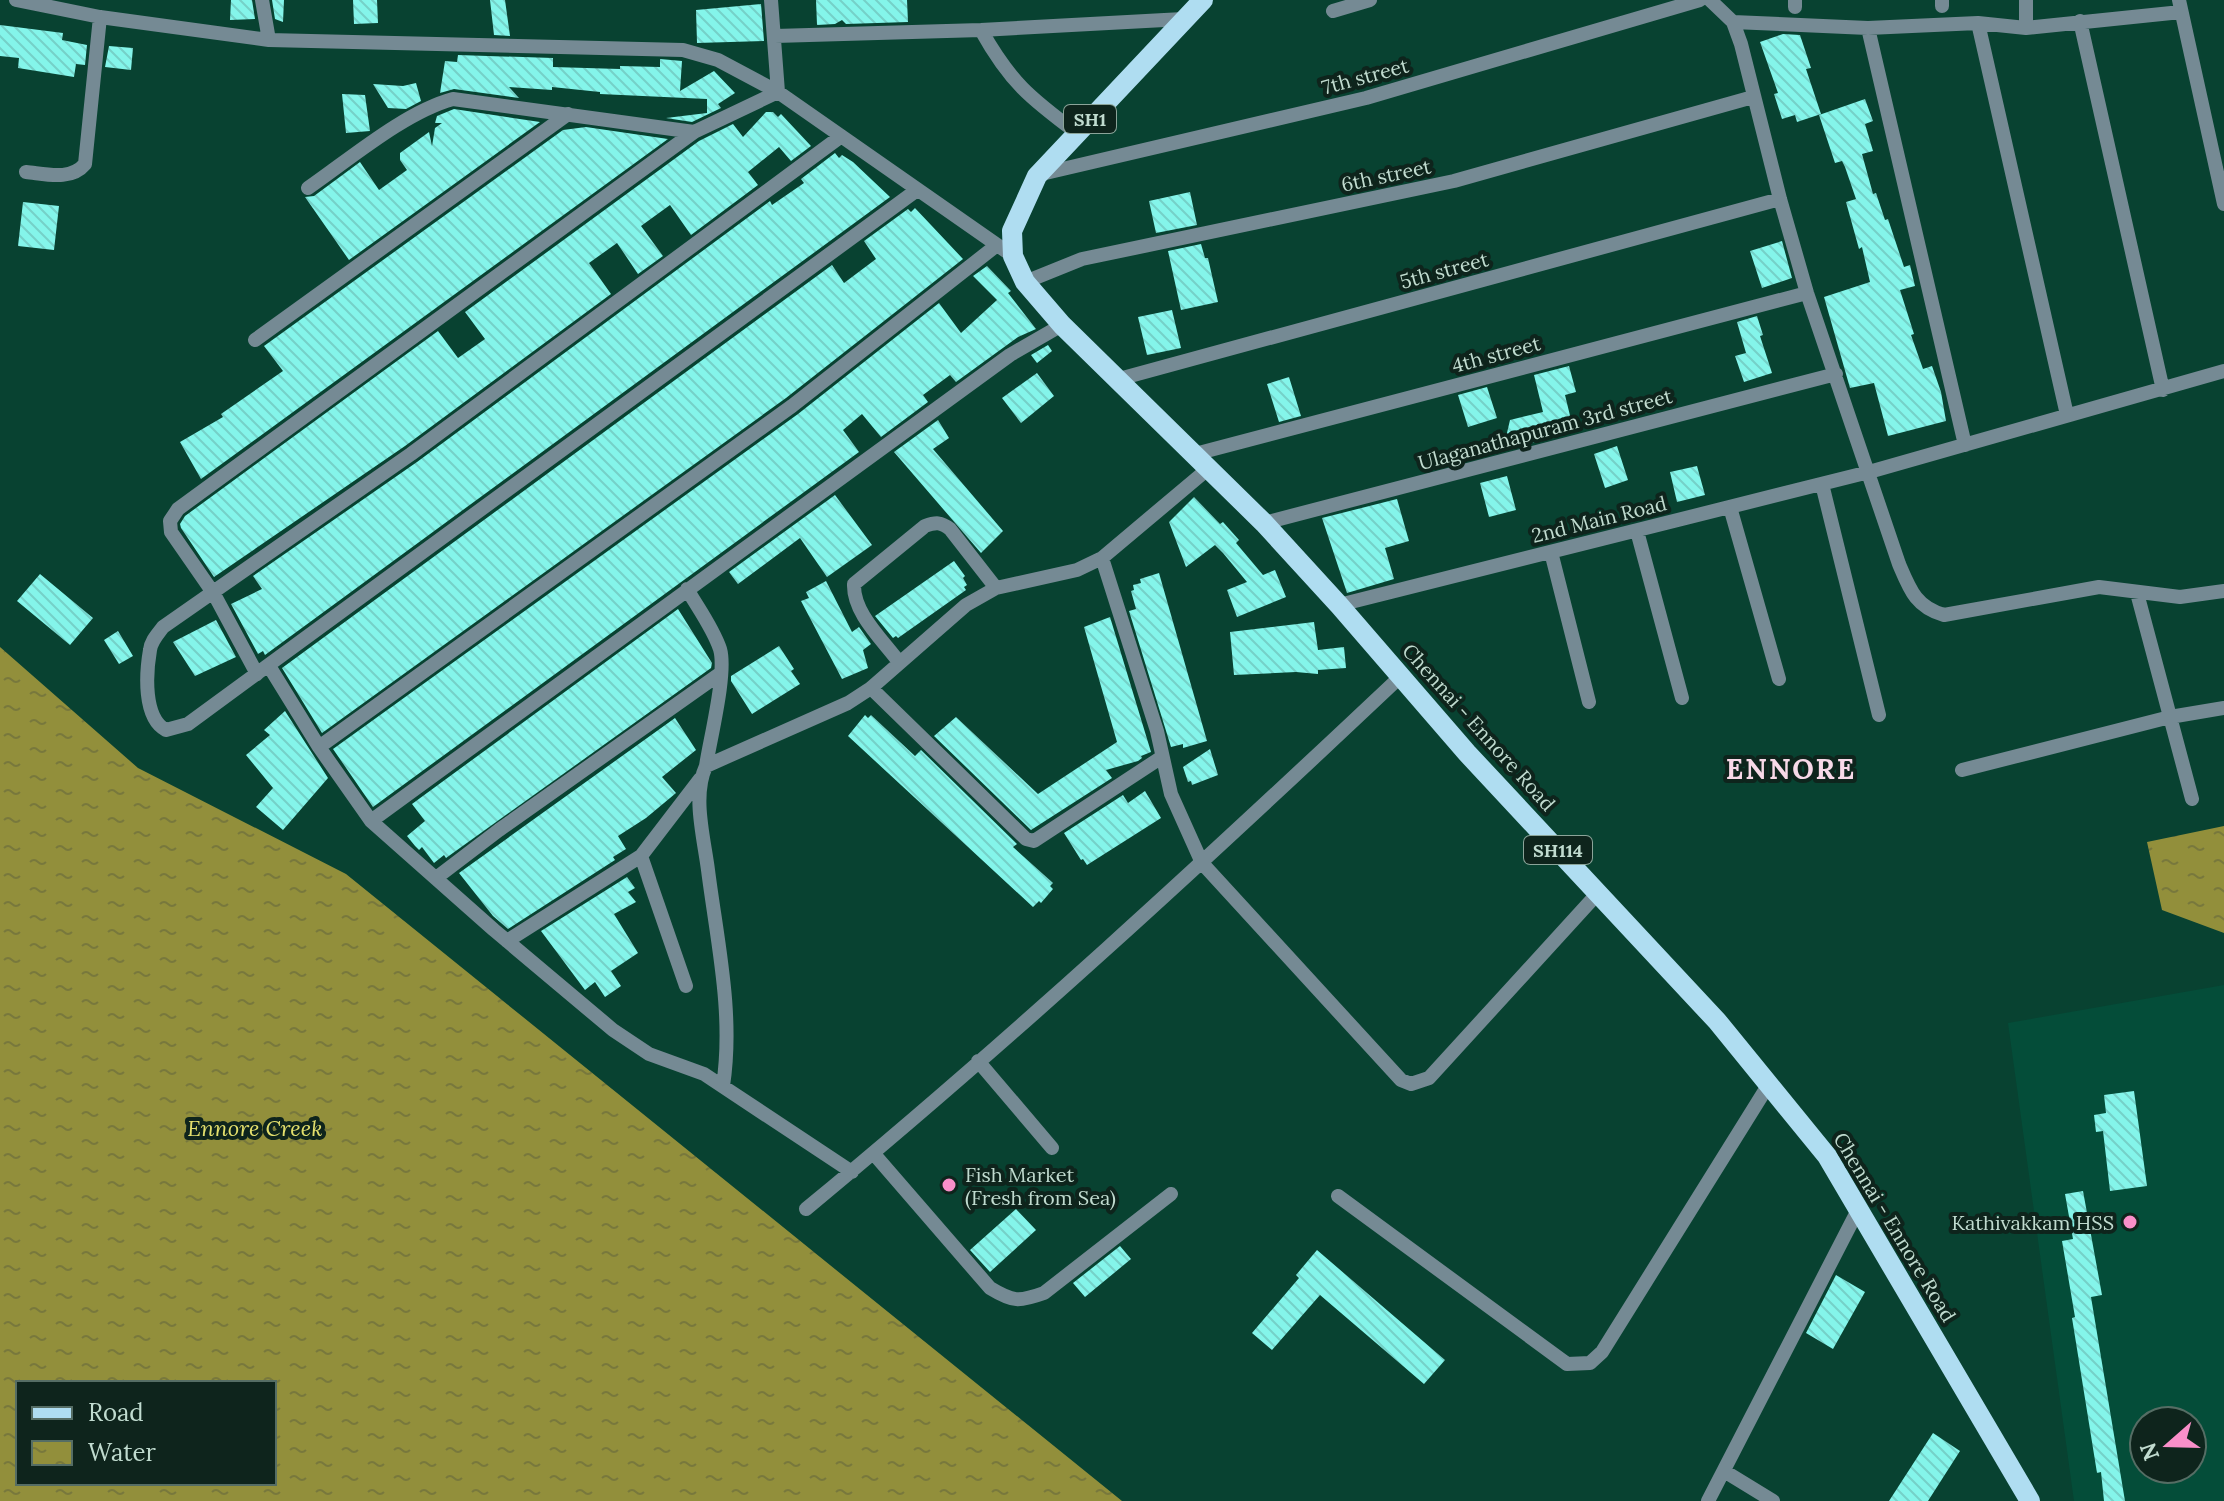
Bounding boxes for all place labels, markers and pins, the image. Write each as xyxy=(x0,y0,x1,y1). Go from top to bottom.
place label: Fish Market (Fresh from Sea) xyxy=(965,1162,1116,1211)
marker: Fish Market (Fresh from Sea) xyxy=(940,1176,958,1194)
place label: Kathivakkam HSS xyxy=(1951,1210,2114,1235)
marker: Kathivakkam HSS xyxy=(2121,1213,2139,1231)

